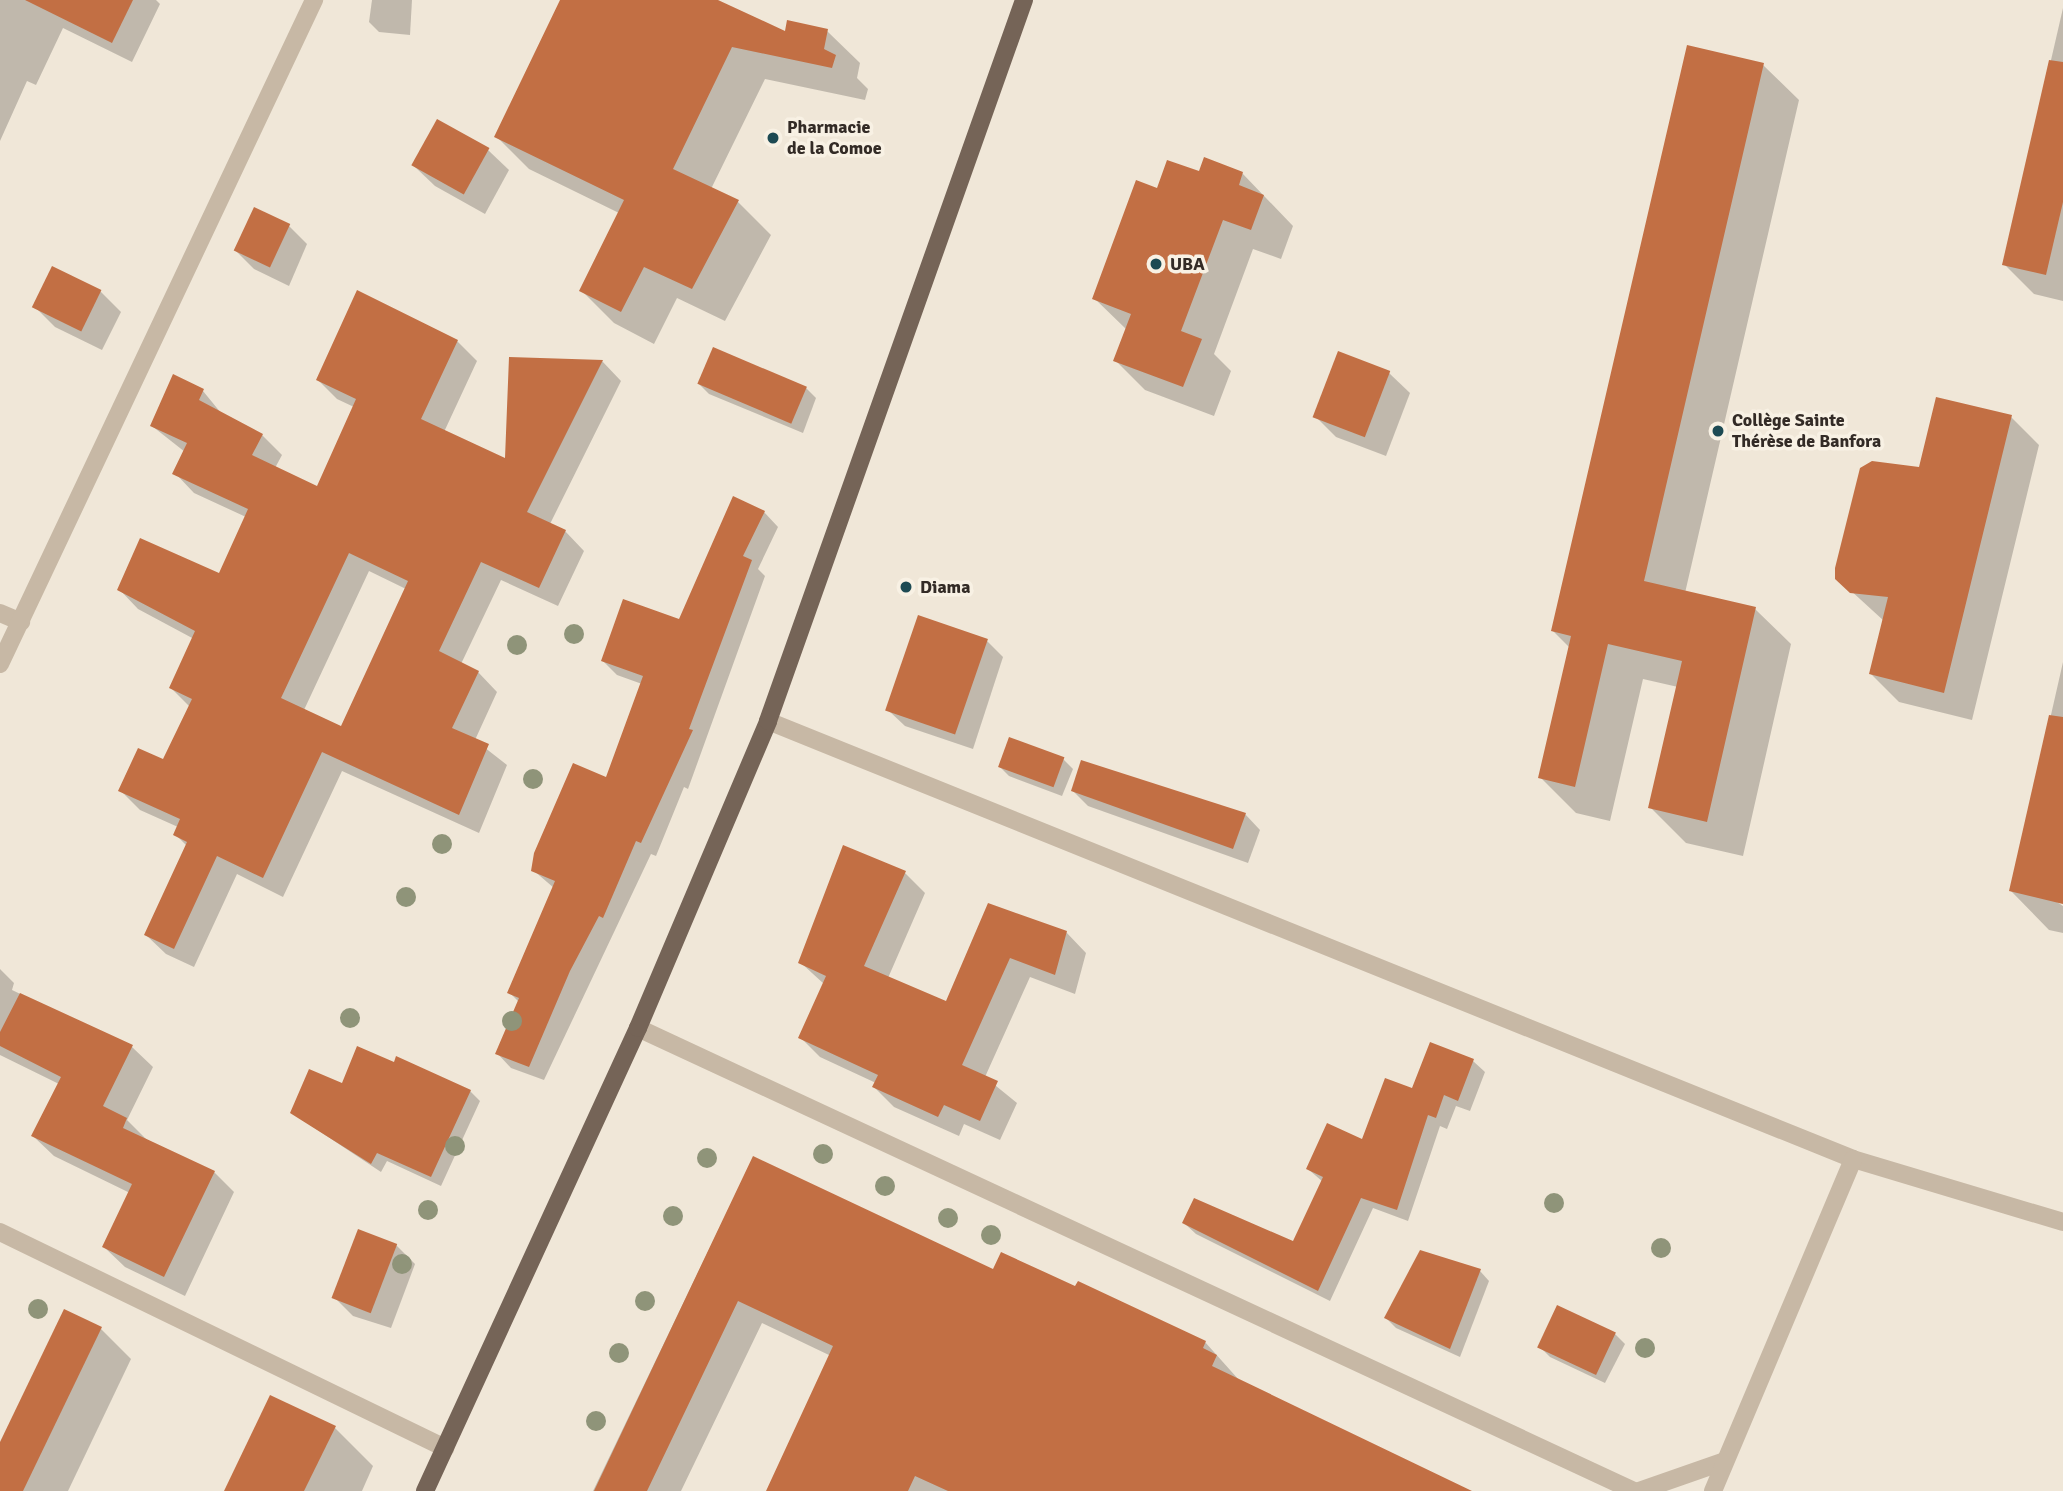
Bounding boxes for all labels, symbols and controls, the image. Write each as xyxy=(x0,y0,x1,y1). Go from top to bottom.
place label: Pharmacie de la Comoe xyxy=(787,117,882,160)
marker: Pharmacie de la Comoe xyxy=(765,130,781,146)
place label: UBA xyxy=(1170,253,1205,275)
marker: UBA xyxy=(1148,256,1164,272)
place label: Collège Sainte Thérèse de Banfora xyxy=(1732,410,1881,452)
marker: Collège Sainte Thérèse de Banfora xyxy=(1710,423,1726,439)
place label: Diama xyxy=(920,576,970,598)
marker: Diama xyxy=(898,579,914,595)

